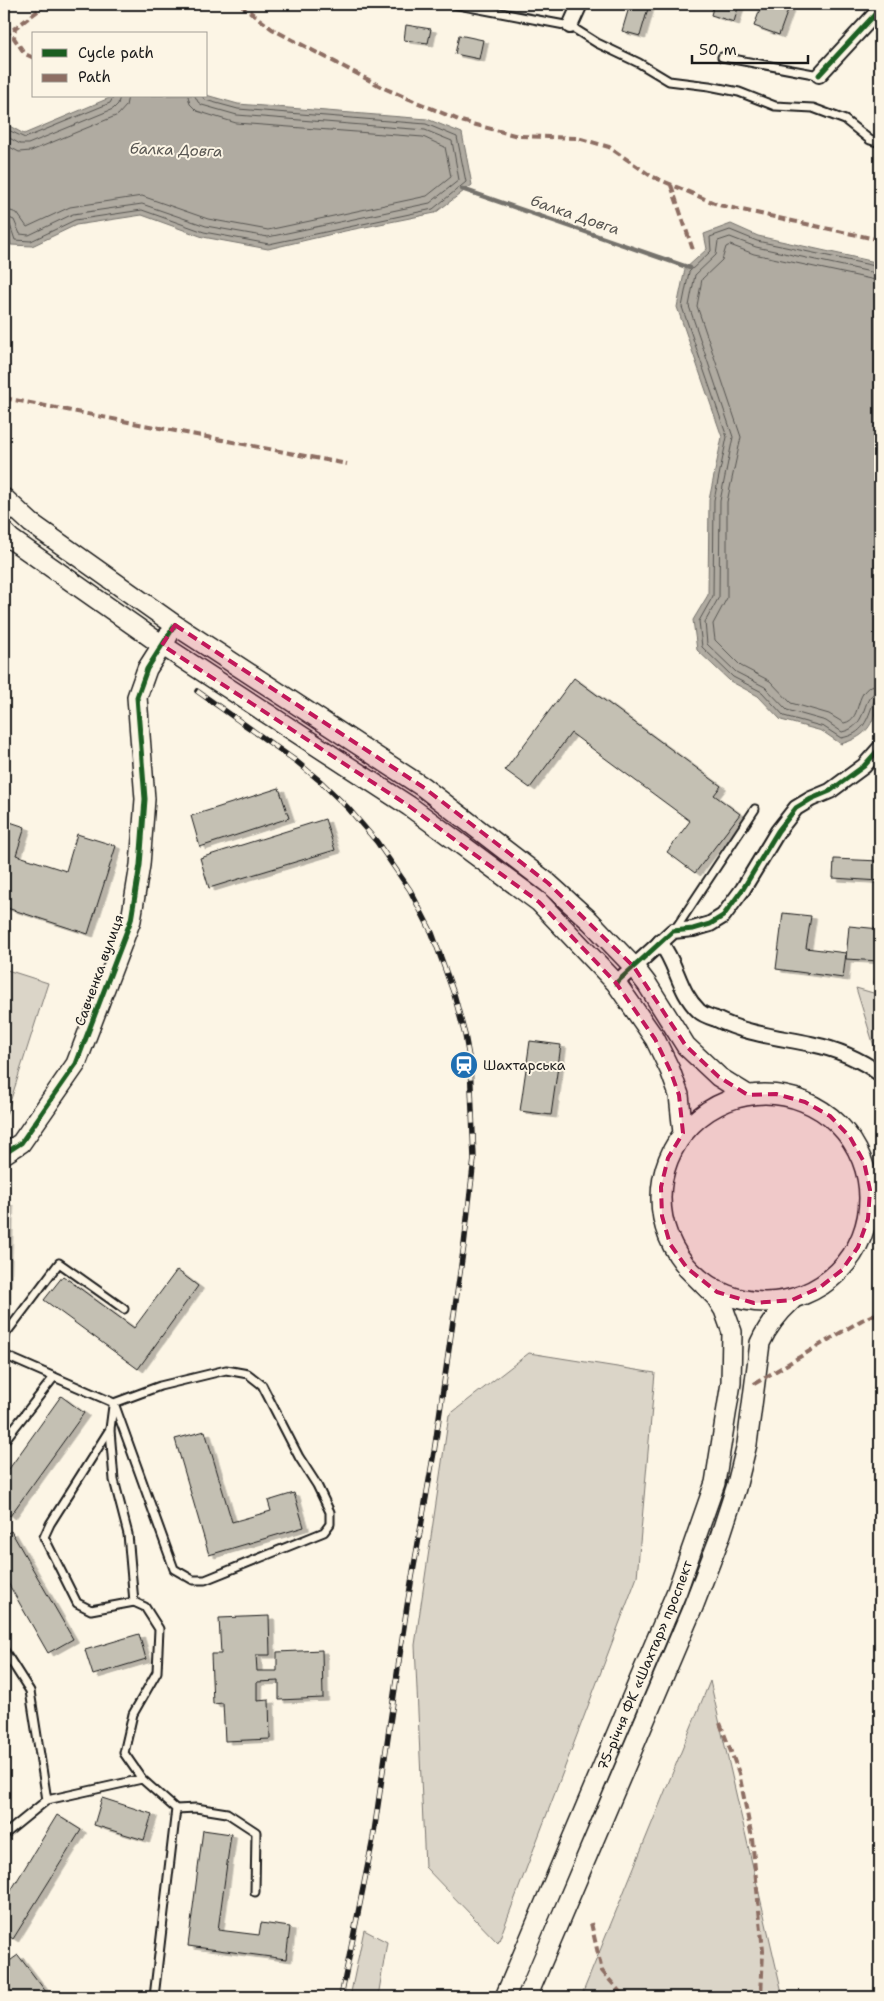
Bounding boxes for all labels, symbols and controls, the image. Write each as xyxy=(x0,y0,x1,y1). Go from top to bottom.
legend xyxy=(32,32,208,98)
scale bar xyxy=(692,32,808,64)
text: 50 m xyxy=(699,40,737,60)
text: Cycle path xyxy=(78,43,154,63)
text: Path xyxy=(78,67,111,87)
water label: балка Довга xyxy=(129,138,223,162)
water label: балка Довга xyxy=(528,190,622,240)
street label: Савченка вулиця xyxy=(70,912,128,1028)
station icon: Шахтарська xyxy=(449,1050,479,1080)
place label: Шахтарська xyxy=(483,1056,566,1074)
street label: 75-річчя ФК «Шахтар» проспект xyxy=(593,1557,696,1773)

